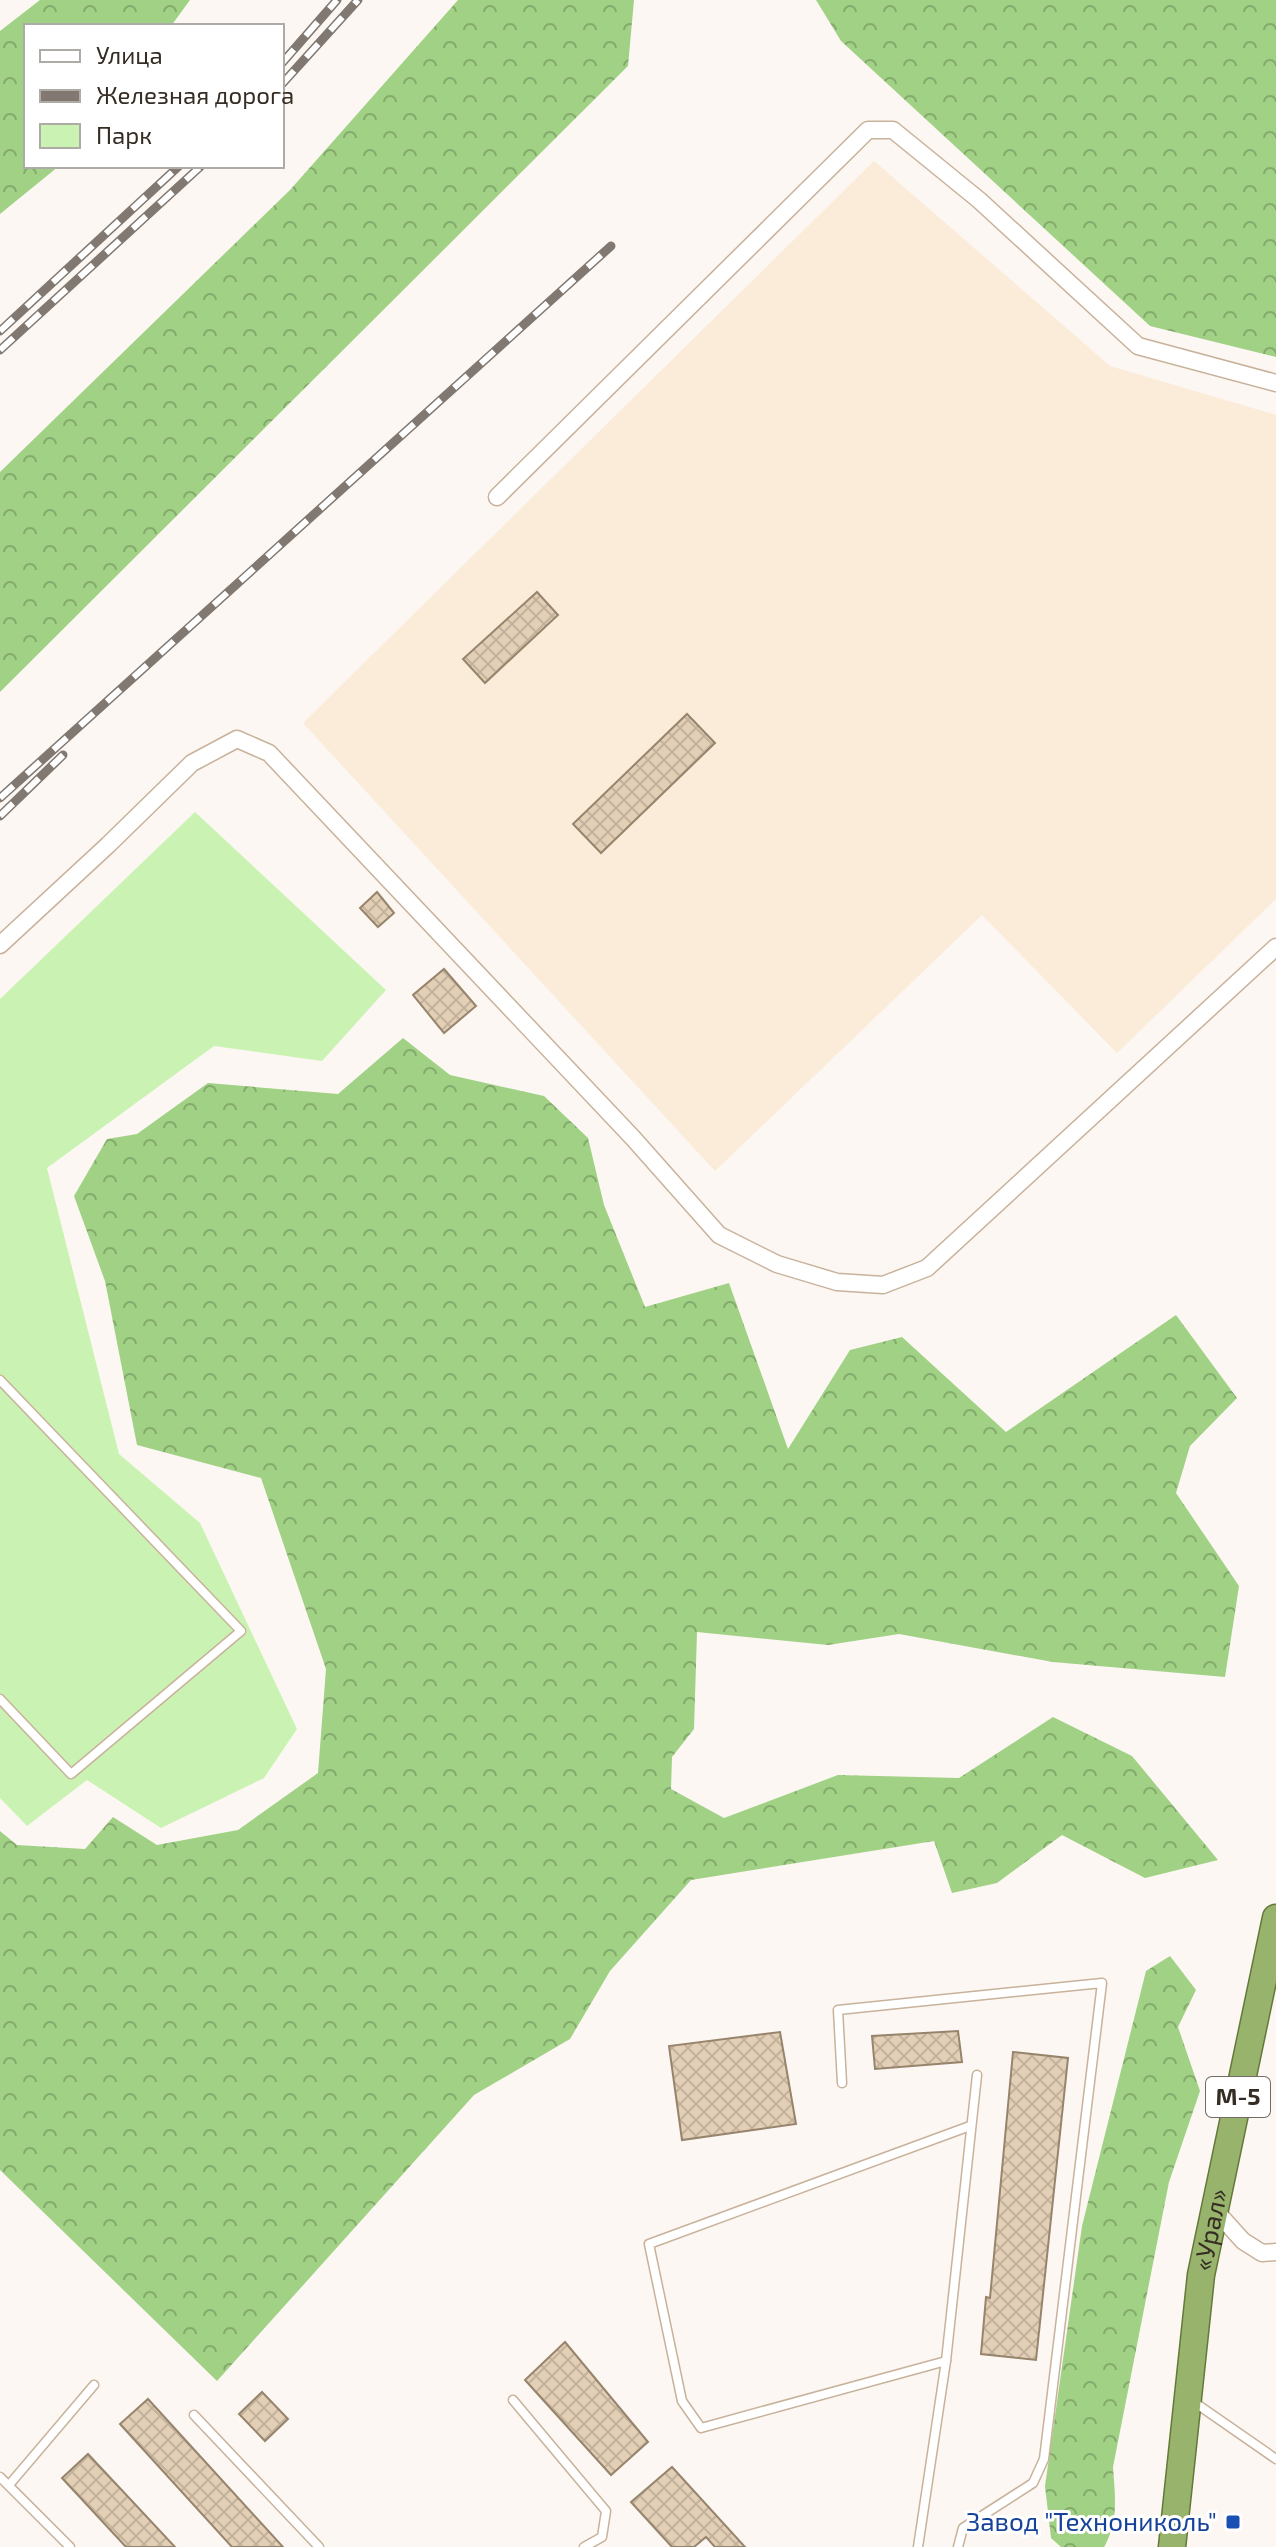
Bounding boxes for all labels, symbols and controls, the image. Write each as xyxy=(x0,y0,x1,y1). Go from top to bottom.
legend xyxy=(24,24,284,168)
text: Улица xyxy=(96,40,163,69)
text: Железная дорога xyxy=(96,80,294,109)
text: Парк xyxy=(96,120,152,149)
road number: М-5 xyxy=(1206,2077,1270,2117)
street label: «Урал» xyxy=(1185,2185,1233,2273)
place label: Завод "Технониколь" xyxy=(966,2505,1217,2536)
marker: Завод "Технониколь" xyxy=(1224,2513,1242,2531)

